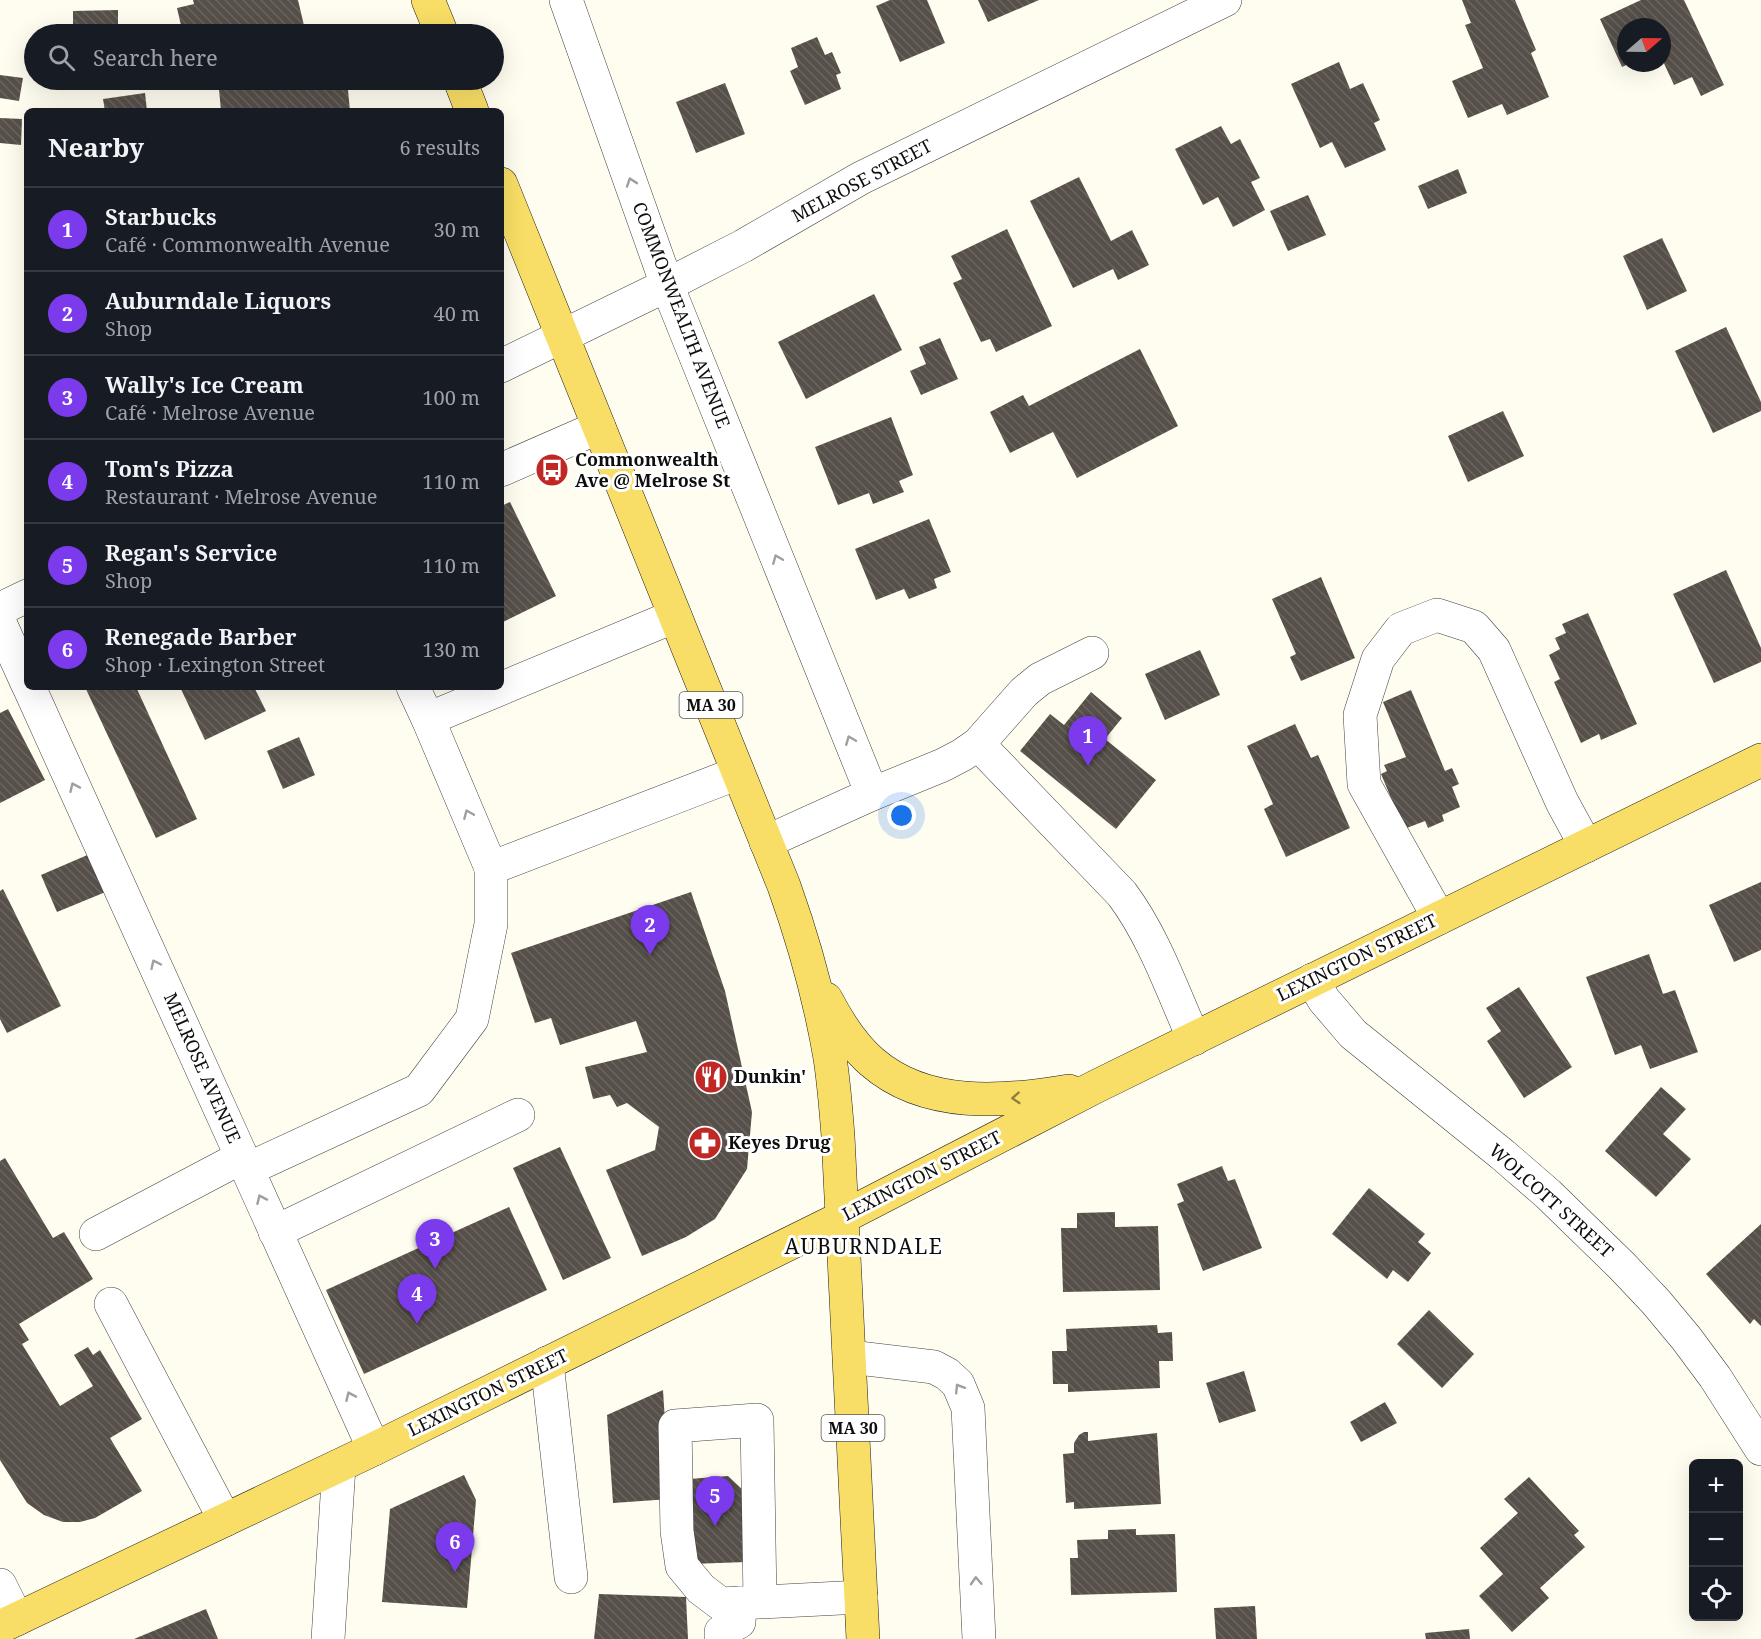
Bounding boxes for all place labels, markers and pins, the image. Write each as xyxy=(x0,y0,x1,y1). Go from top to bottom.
place label: Commonwealth Ave @ Melrose St xyxy=(575,447,730,492)
bus stop icon: Commonwealth Ave @ Melrose St xyxy=(534,452,570,488)
pin: 1 xyxy=(1068,716,1108,766)
pin: 2 xyxy=(630,906,670,955)
restaurant icon: Dunkin' xyxy=(693,1059,729,1095)
place label: Dunkin' xyxy=(734,1064,806,1088)
pharmacy icon: Keyes Drug xyxy=(687,1125,723,1161)
place label: Keyes Drug xyxy=(728,1130,831,1154)
pin: 3 xyxy=(416,1220,454,1269)
pin: 4 xyxy=(398,1274,436,1324)
pin: 5 xyxy=(696,1476,734,1526)
pin: 6 xyxy=(436,1522,474,1572)

